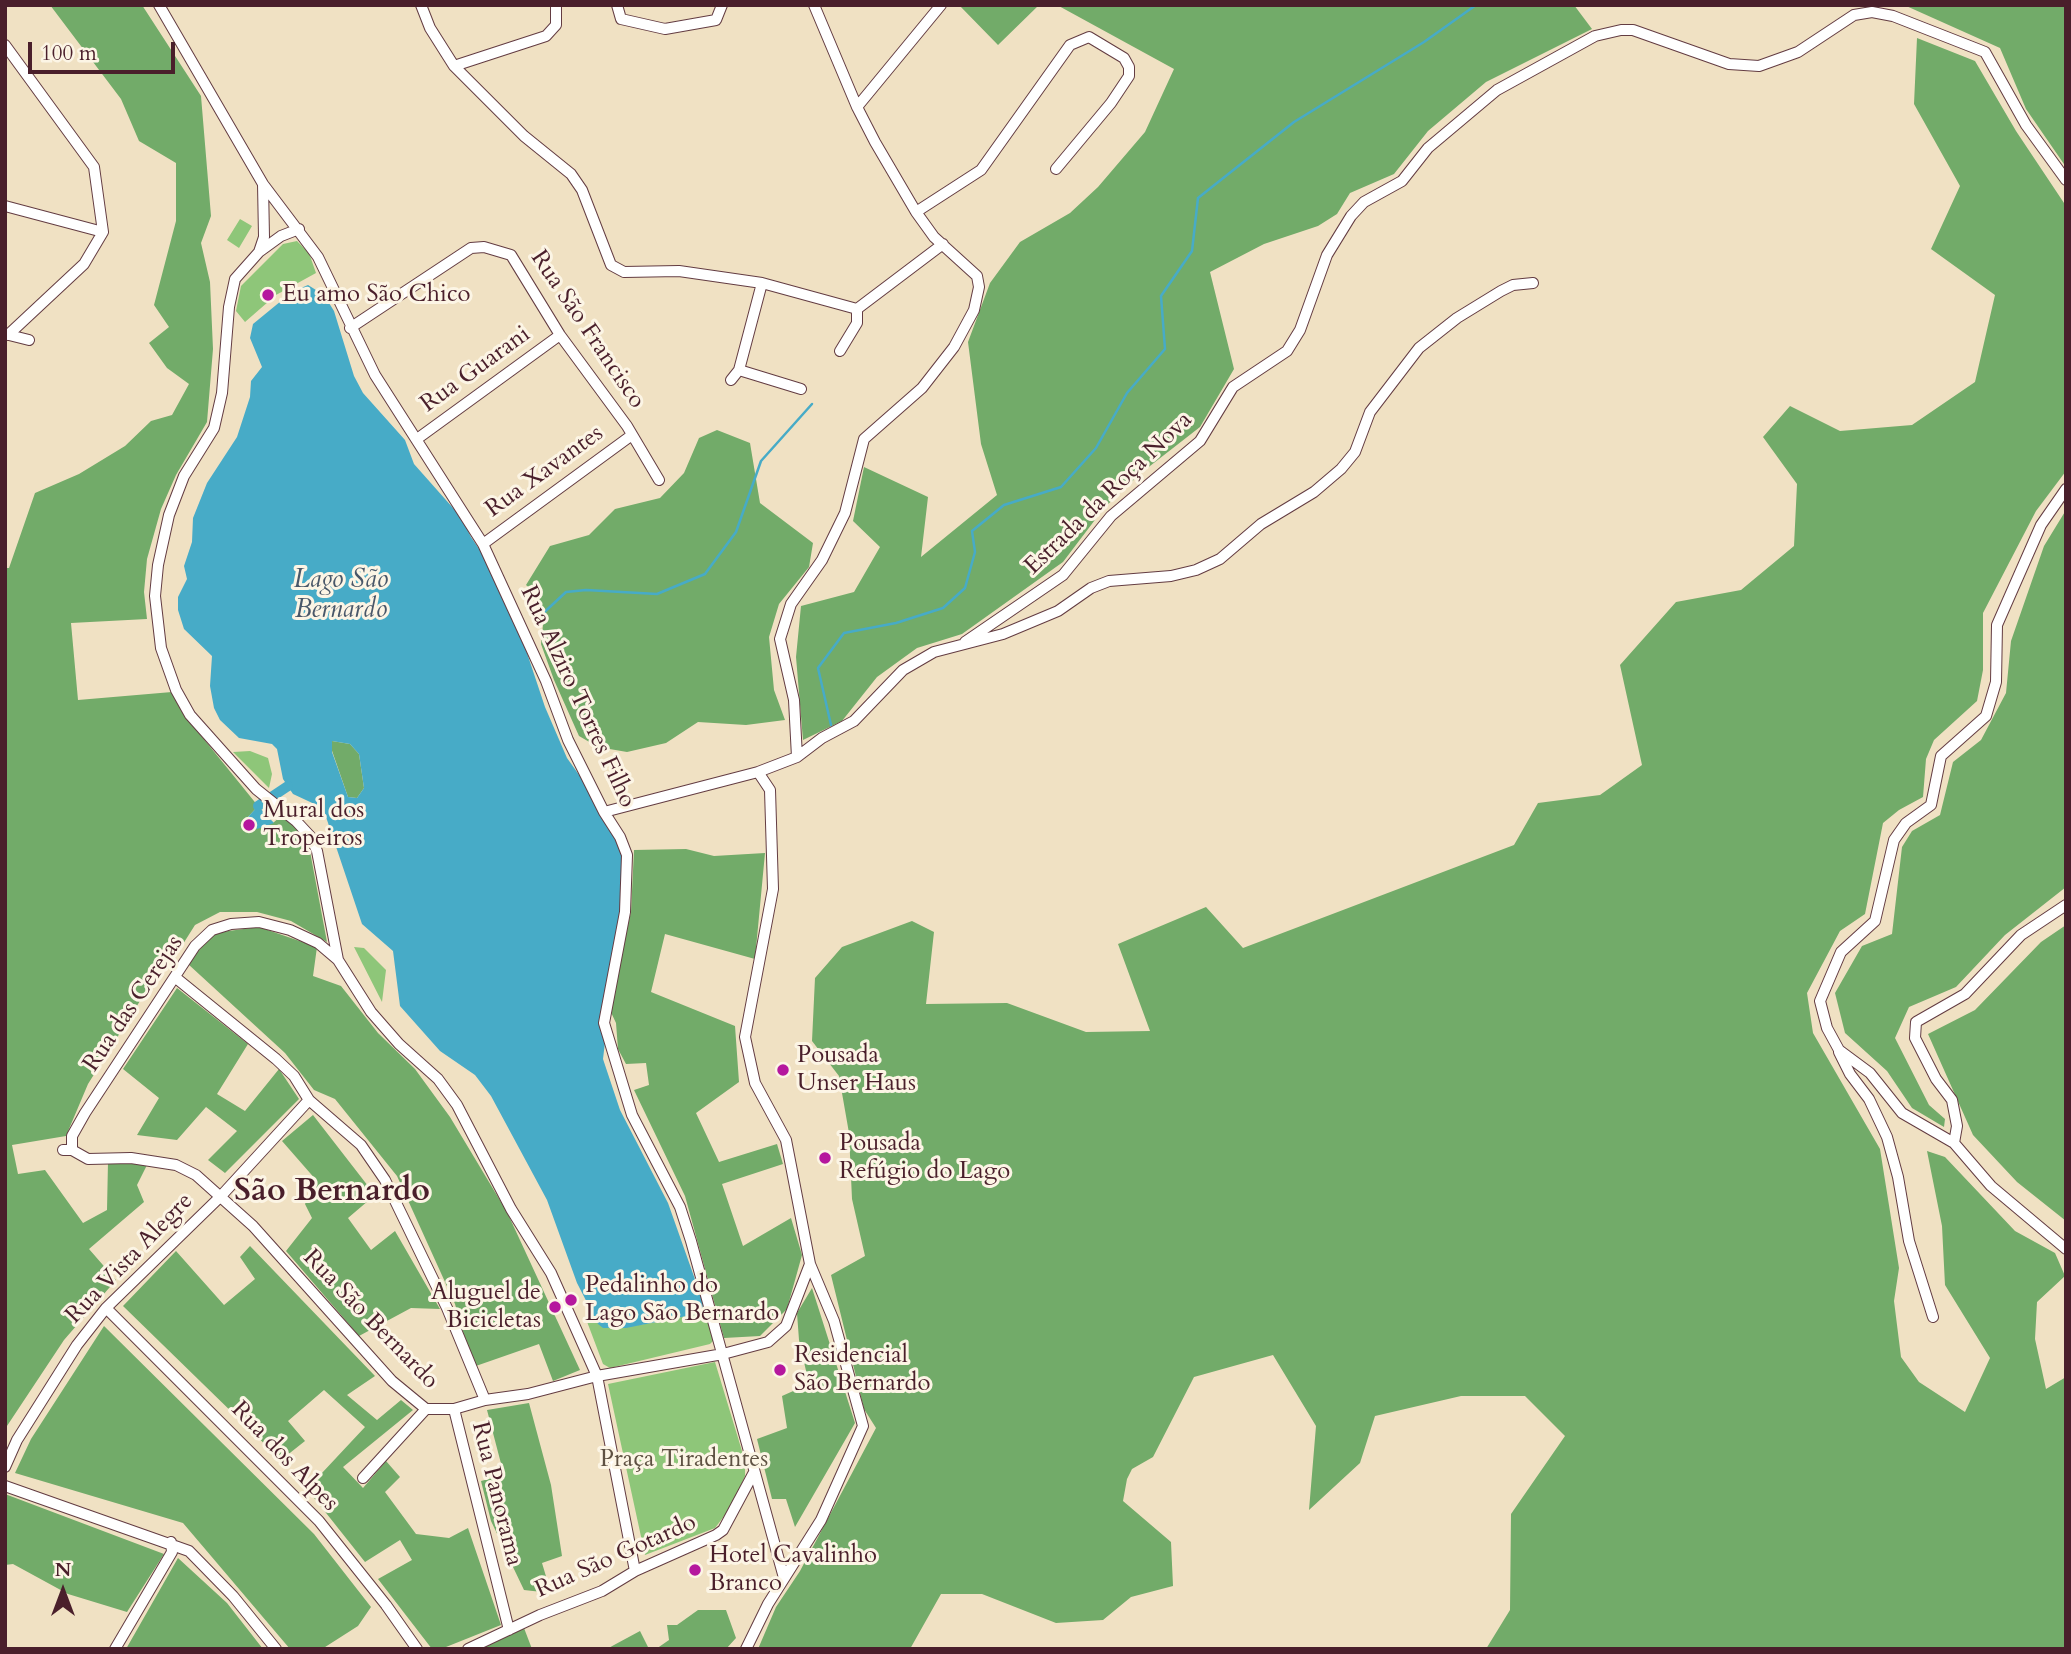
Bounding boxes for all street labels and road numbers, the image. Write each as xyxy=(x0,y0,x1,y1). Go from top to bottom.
street label: Rua São Francisco xyxy=(523,245,651,415)
street label: Rua Guarani xyxy=(415,321,537,419)
street label: Estrada da Roça Nova xyxy=(1019,407,1199,581)
street label: Rua Xavantes xyxy=(481,420,609,524)
street label: Rua Alziro Torres Filho xyxy=(513,581,641,813)
street label: Rua das Cerejas xyxy=(78,930,190,1078)
street label: Rua Vista Alegre xyxy=(60,1188,200,1330)
street label: Rua São Bernardo xyxy=(296,1244,444,1396)
street label: Rua dos Alpes xyxy=(224,1396,344,1518)
street label: Rua Panorama xyxy=(464,1419,528,1569)
street label: Rua São Gotardo xyxy=(531,1509,701,1605)

